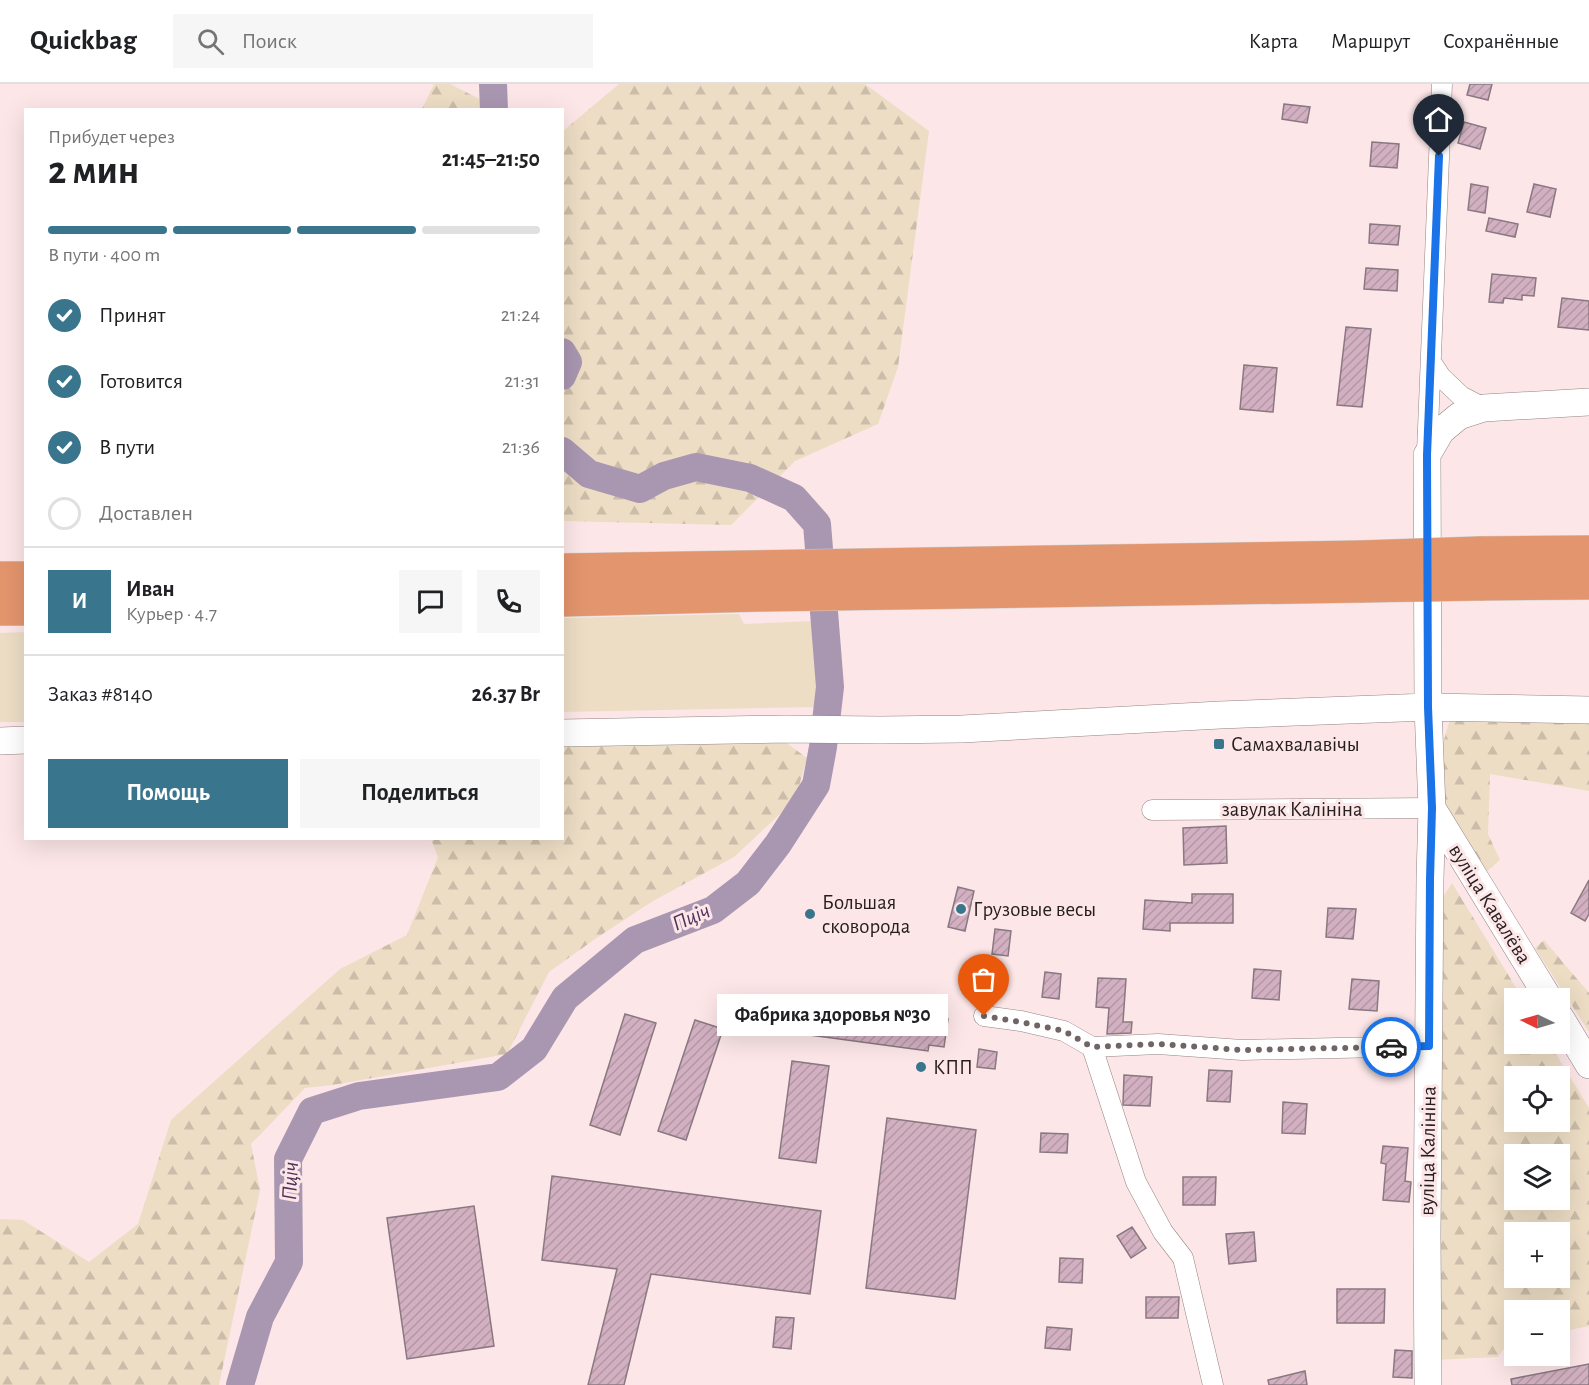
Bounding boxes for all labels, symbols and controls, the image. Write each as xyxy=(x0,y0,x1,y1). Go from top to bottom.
search box xyxy=(173,14,593,68)
icon: search xyxy=(194,25,227,58)
text: Quickbag xyxy=(30,27,137,55)
text: Поиск xyxy=(242,30,297,52)
text: Карта xyxy=(1249,31,1298,52)
text: Маршрут xyxy=(1331,31,1410,52)
text: Сохранённые xyxy=(1443,31,1559,52)
pin xyxy=(1413,94,1464,156)
icon: home xyxy=(1422,103,1455,136)
text: Прибудет через xyxy=(48,127,175,147)
text: 21:45–21:50 xyxy=(442,148,540,170)
text: 2 мин xyxy=(48,152,139,191)
text: В пути · 400 m xyxy=(48,245,160,265)
icon: check xyxy=(48,299,81,332)
text: Принят xyxy=(99,304,165,326)
text: 21:24 xyxy=(501,305,540,325)
icon: check xyxy=(48,365,81,398)
text: Готовится xyxy=(99,370,183,392)
text: 21:31 xyxy=(504,371,540,391)
icon: check xyxy=(48,431,81,464)
text: В пути xyxy=(99,436,155,458)
text: 21:36 xyxy=(502,437,540,457)
text: Доставлен xyxy=(99,502,193,524)
button: chat xyxy=(399,570,462,633)
button: phone xyxy=(477,570,540,633)
text: Иван xyxy=(126,578,175,600)
text: И xyxy=(72,590,87,612)
text: Курьер · 4.7 xyxy=(126,604,217,624)
text: Заказ #8140 xyxy=(48,683,153,705)
text: 26.37 Br xyxy=(471,683,540,705)
place label: Самахвалавічы xyxy=(1231,734,1360,755)
marker: Самахвалавічы xyxy=(1212,737,1226,751)
button: Помощь xyxy=(48,759,288,828)
button: Поделиться xyxy=(300,759,540,828)
street label: завулак Калініна xyxy=(1221,799,1363,820)
street label: вуліца Кавалёва xyxy=(1445,840,1535,968)
place label: Большая сковорода xyxy=(822,892,911,937)
water label: Пціч xyxy=(669,899,713,935)
place label: Грузовые весы xyxy=(973,899,1096,920)
marker: Грузовые весы xyxy=(954,902,968,916)
marker: Большая сковорода xyxy=(803,907,817,921)
pin xyxy=(958,954,1009,1016)
icon: bag xyxy=(967,963,1000,996)
north arrow xyxy=(1504,988,1570,1054)
map controls xyxy=(1504,988,1570,1366)
callout: Фабрика здоровья №30 xyxy=(717,995,948,1037)
text: Фабрика здоровья №30 xyxy=(734,1005,931,1025)
courier xyxy=(1361,1017,1421,1077)
icon: car xyxy=(1375,1031,1408,1064)
place label: КПП xyxy=(933,1057,973,1078)
marker: КПП xyxy=(914,1060,928,1074)
button: locate xyxy=(1504,1066,1570,1132)
street label: вуліца Калініна xyxy=(1416,1085,1440,1216)
button: layers xyxy=(1504,1144,1570,1210)
water label: Пціч xyxy=(278,1161,302,1201)
button: + xyxy=(1504,1222,1570,1288)
button: − xyxy=(1504,1300,1570,1366)

